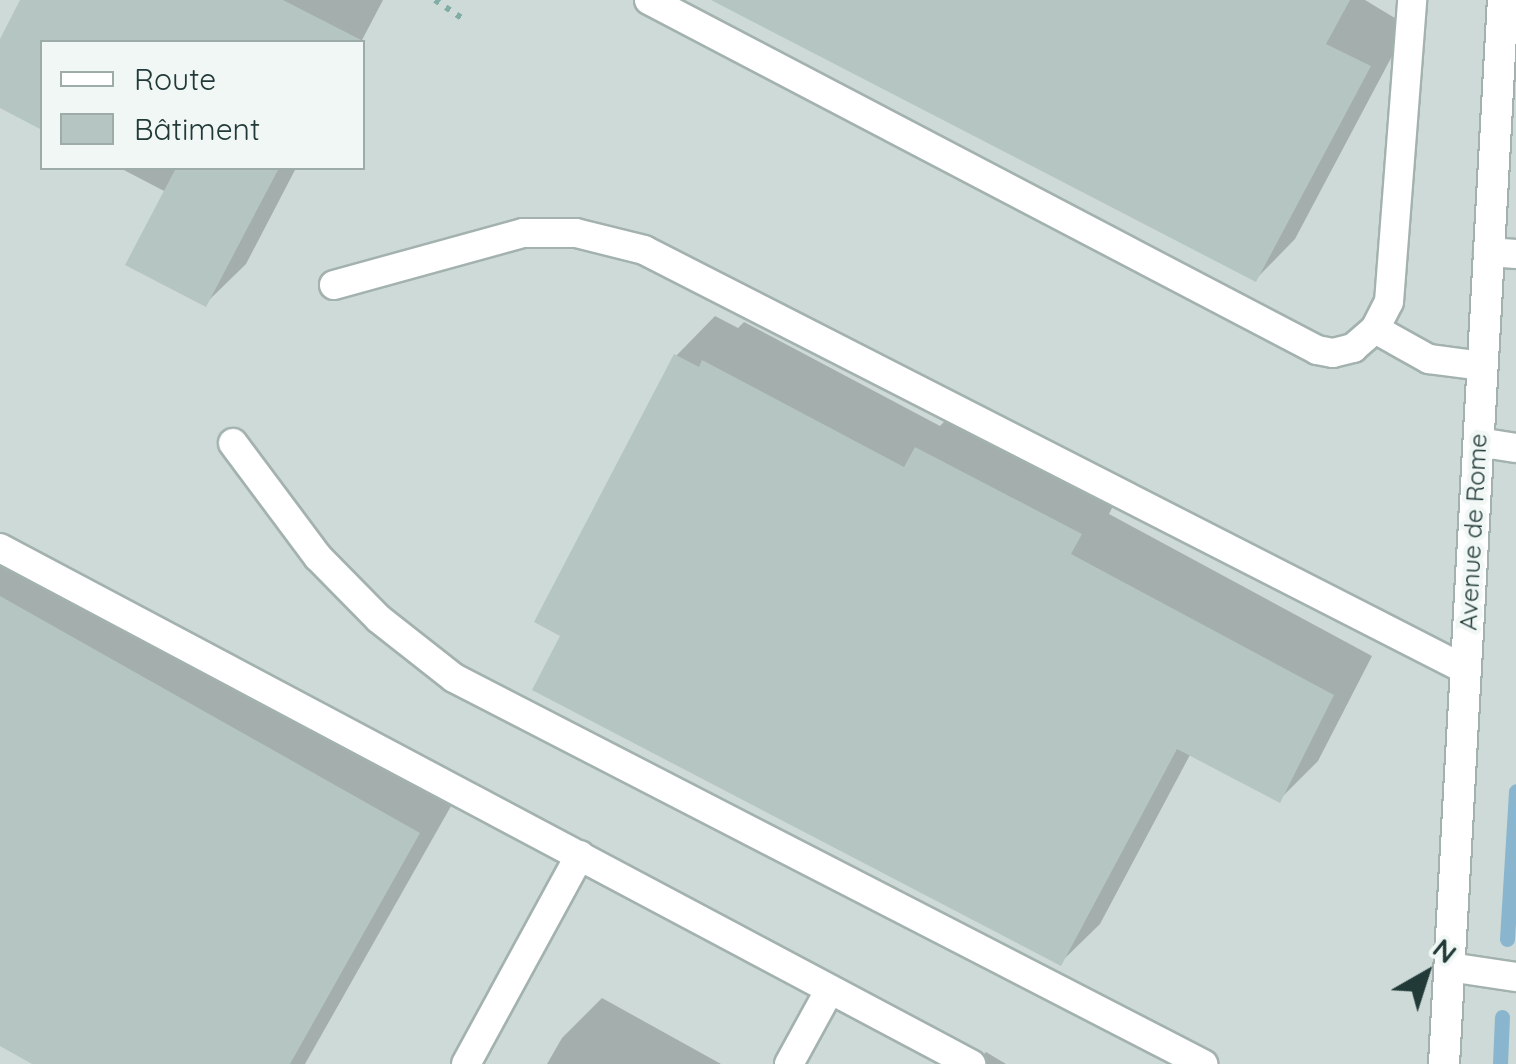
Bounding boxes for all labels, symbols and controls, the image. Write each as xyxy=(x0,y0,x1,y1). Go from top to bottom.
legend xyxy=(40,40,365,170)
text: Route xyxy=(134,60,216,98)
text: Bâtiment xyxy=(134,110,260,148)
street label: Avenue de Rome xyxy=(1453,433,1493,631)
north arrow xyxy=(1376,924,1476,1024)
text: N xyxy=(1426,930,1464,970)

